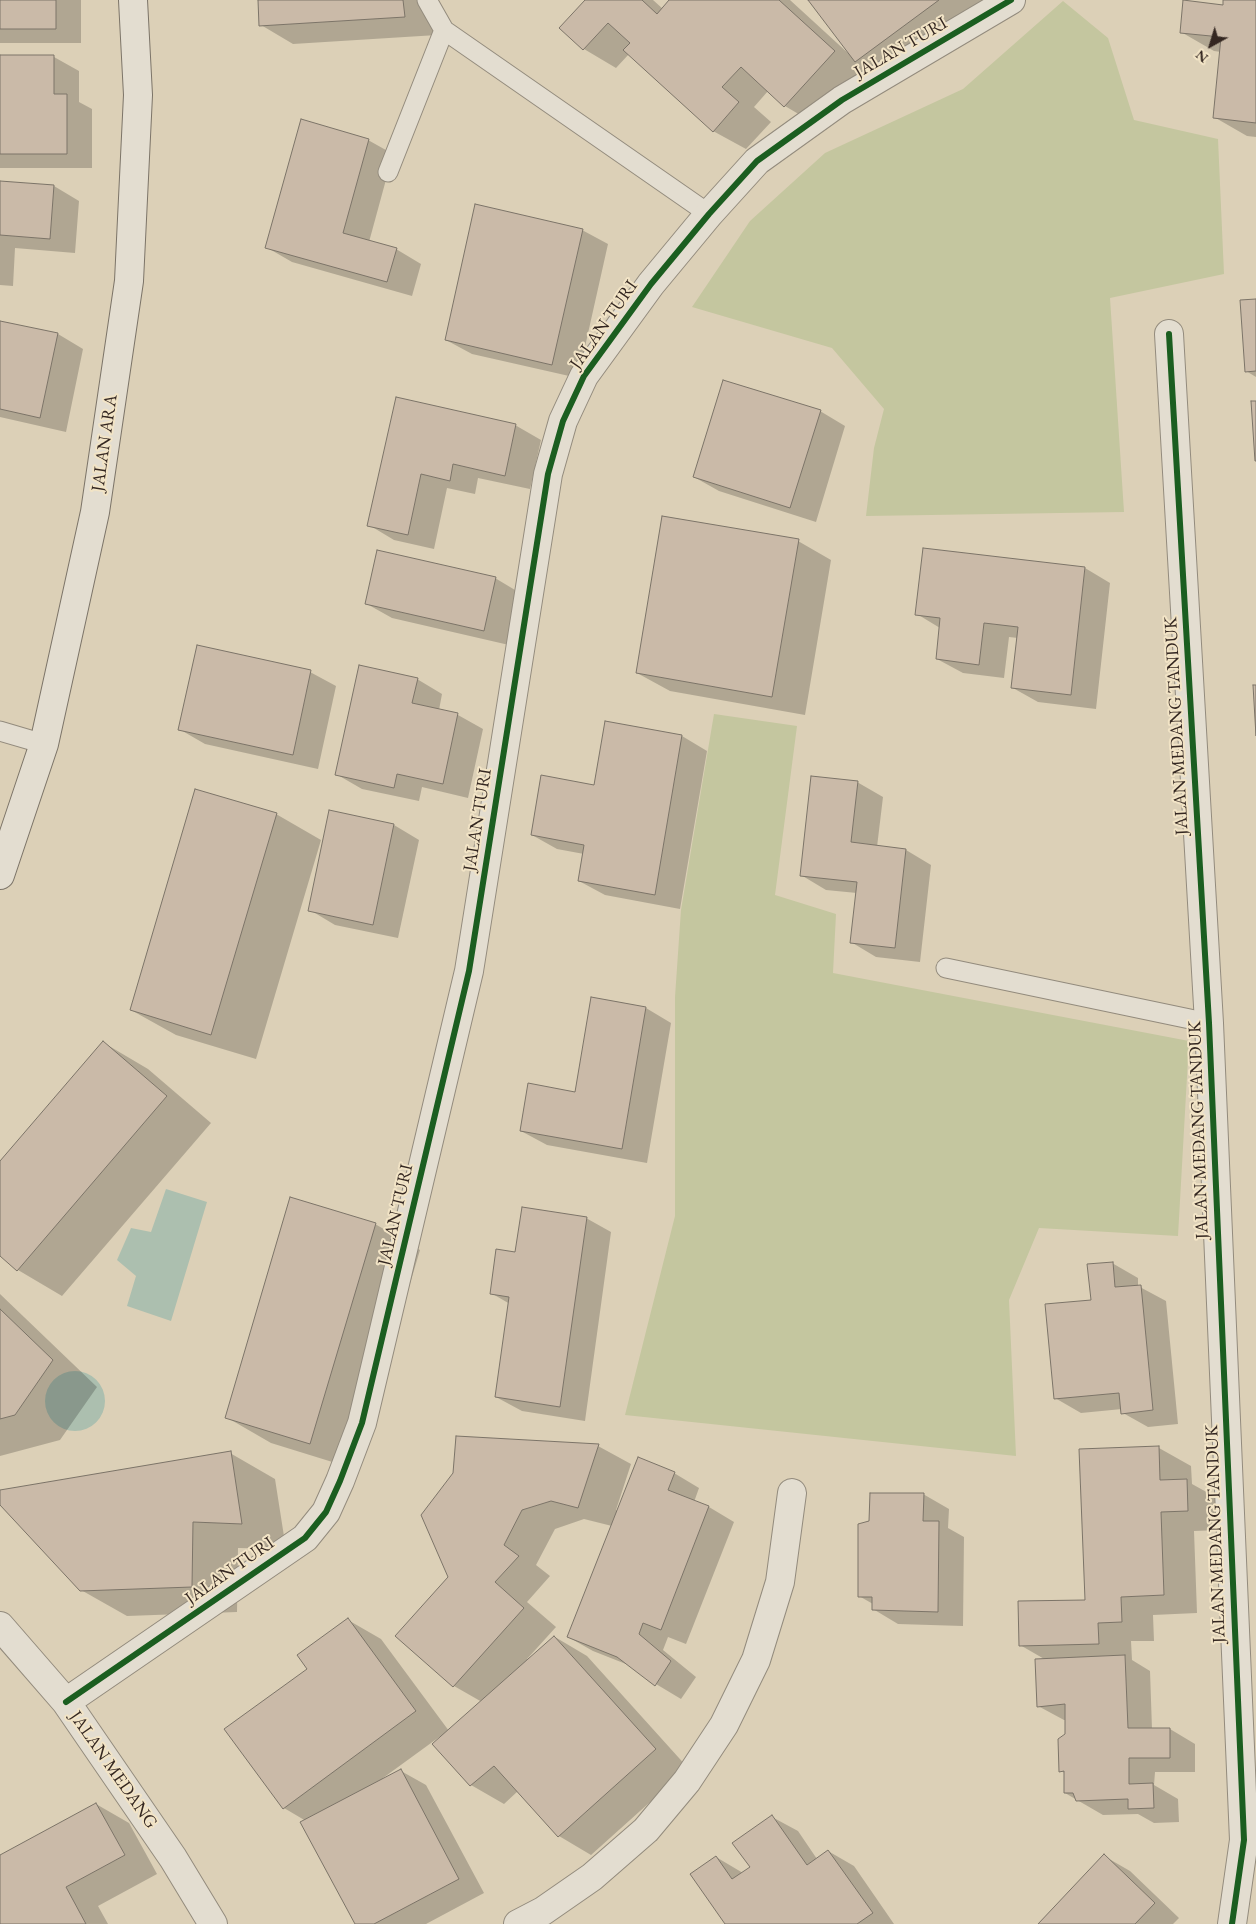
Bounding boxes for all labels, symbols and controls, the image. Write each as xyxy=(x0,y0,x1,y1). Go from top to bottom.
street label: JALAN TURI xyxy=(851,13,951,83)
north arrow xyxy=(1186,20,1236,70)
text: N xyxy=(1192,46,1212,67)
street label: JALAN TURI xyxy=(565,276,643,374)
street label: JALAN ARA xyxy=(87,393,123,493)
street label: JALAN MEDANG TANDUK xyxy=(1160,616,1194,836)
street label: JALAN TURI xyxy=(459,767,497,873)
street label: JALAN MEDANG TANDUK xyxy=(1184,1020,1214,1240)
street label: JALAN TURI xyxy=(374,1162,418,1268)
street label: JALAN MEDANG TANDUK xyxy=(1201,1424,1231,1644)
street label: JALAN TURI xyxy=(181,1532,279,1610)
street label: JALAN MEDANG xyxy=(64,1707,162,1833)

